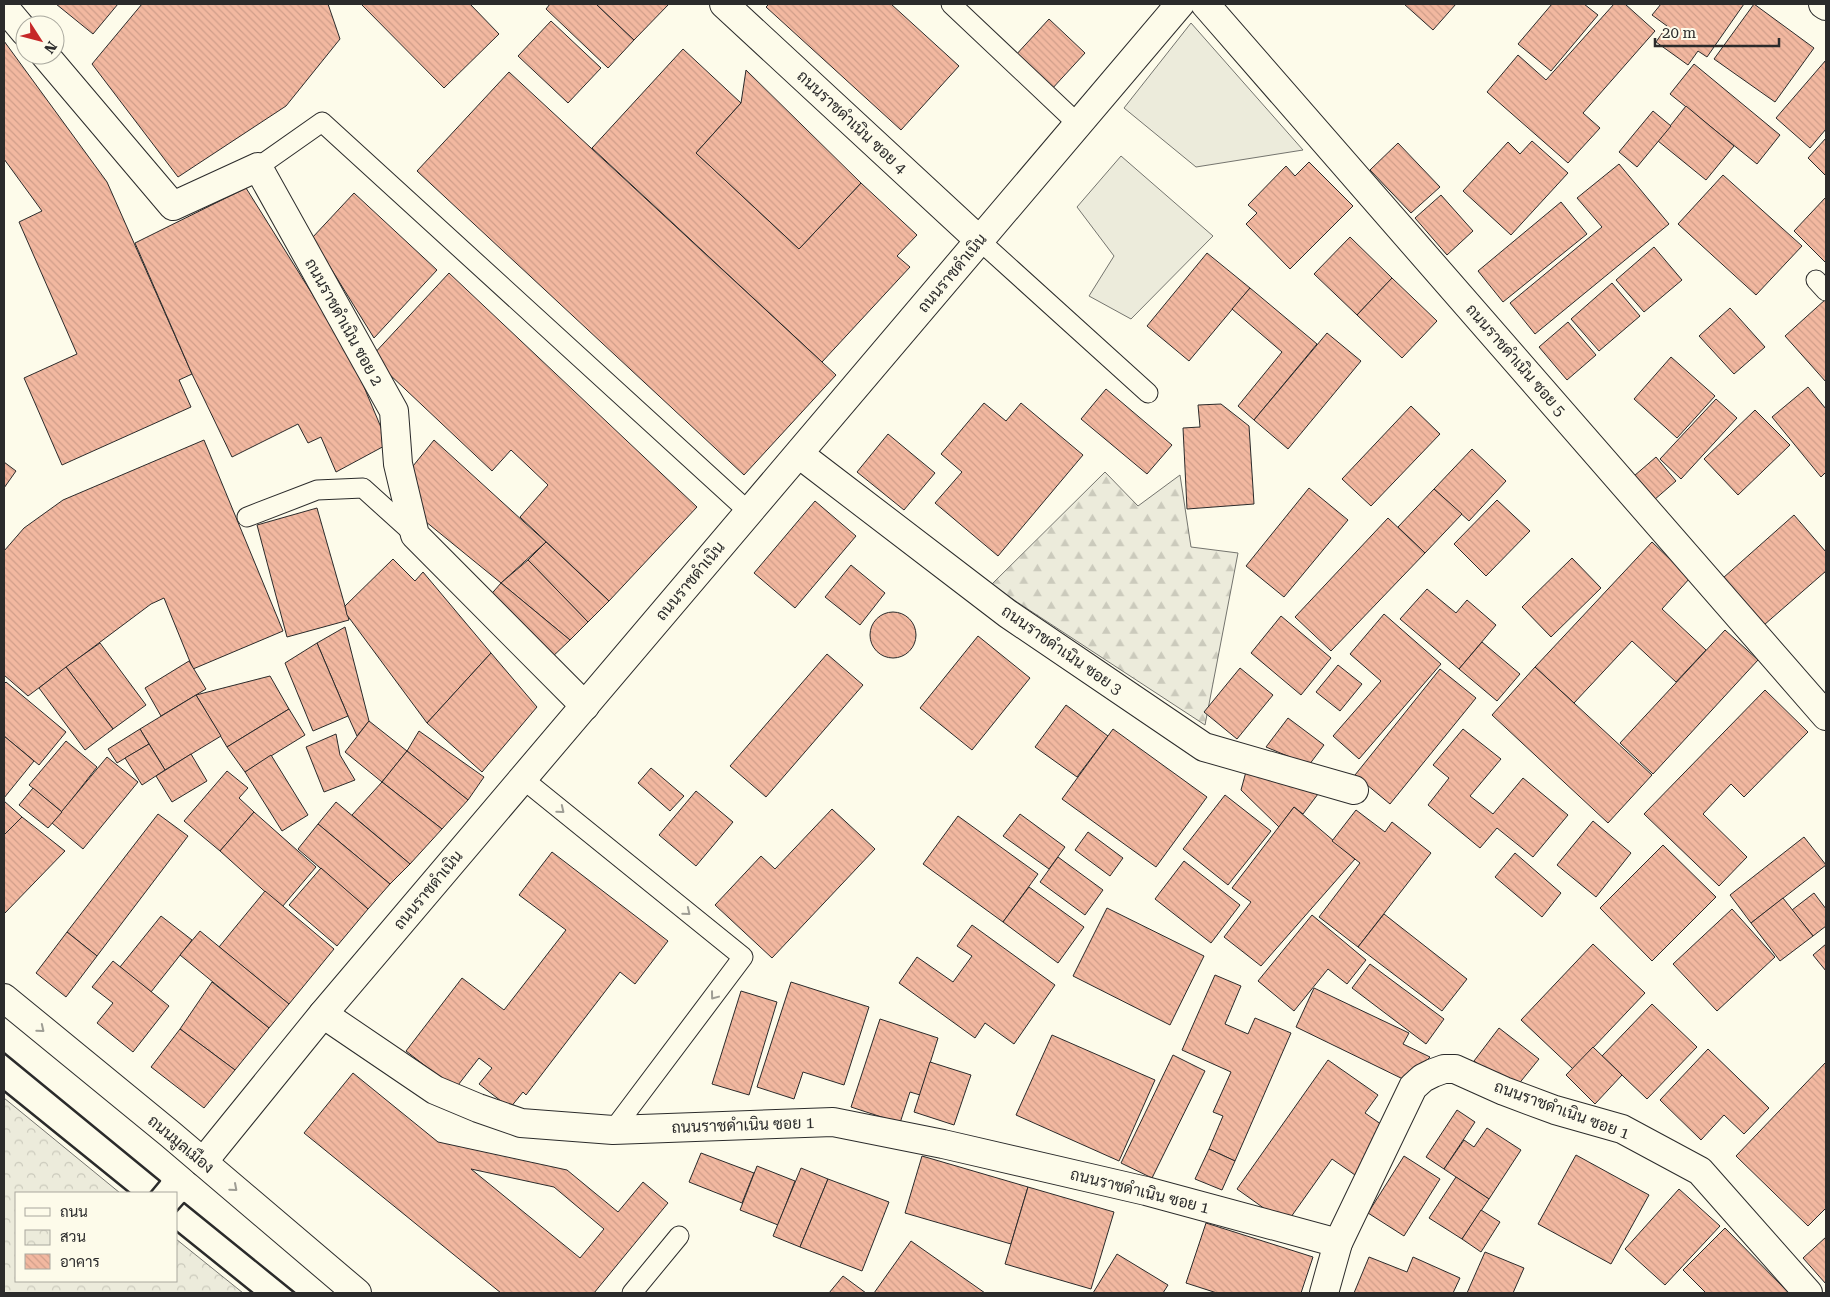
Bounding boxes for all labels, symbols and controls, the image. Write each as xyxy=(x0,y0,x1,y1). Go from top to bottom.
north arrow xyxy=(15,15,65,65)
scale bar xyxy=(1655,15,1779,47)
text: 20 m xyxy=(1662,24,1697,42)
text: N xyxy=(41,39,60,57)
street label: ถนนราชดำเนิน ซอย 4 xyxy=(793,66,911,178)
street label: ถนนราชดำเนิน xyxy=(913,230,991,316)
street label: ถนนราชดำเนิน ซอย 2 xyxy=(301,255,387,389)
street label: ถนนราชดำเนิน ซอย 5 xyxy=(1462,300,1570,420)
street label: ถนนราชดำเนิน xyxy=(651,538,729,624)
street label: ถนนราชดำเนิน ซอย 3 xyxy=(998,601,1126,699)
one-way arrow xyxy=(555,804,564,813)
street label: ถนนราชดำเนิน xyxy=(389,847,467,933)
one-way arrow xyxy=(681,906,690,914)
one-way arrow xyxy=(711,990,719,999)
one-way arrow xyxy=(36,1023,45,1032)
street label: ถนนราชดำเนิน ซอย 1 xyxy=(1492,1077,1632,1143)
street label: ถนนมูลเมือง xyxy=(143,1110,218,1179)
street label: ถนนราชดำเนิน ซอย 1 xyxy=(671,1113,815,1137)
street label: ถนนราชดำเนิน ซอย 1 xyxy=(1068,1164,1212,1218)
one-way arrow xyxy=(228,1183,237,1192)
legend xyxy=(15,1192,178,1282)
text: ถนน xyxy=(60,1203,88,1221)
text: สวน xyxy=(60,1228,86,1246)
text: อาคาร xyxy=(60,1253,100,1271)

